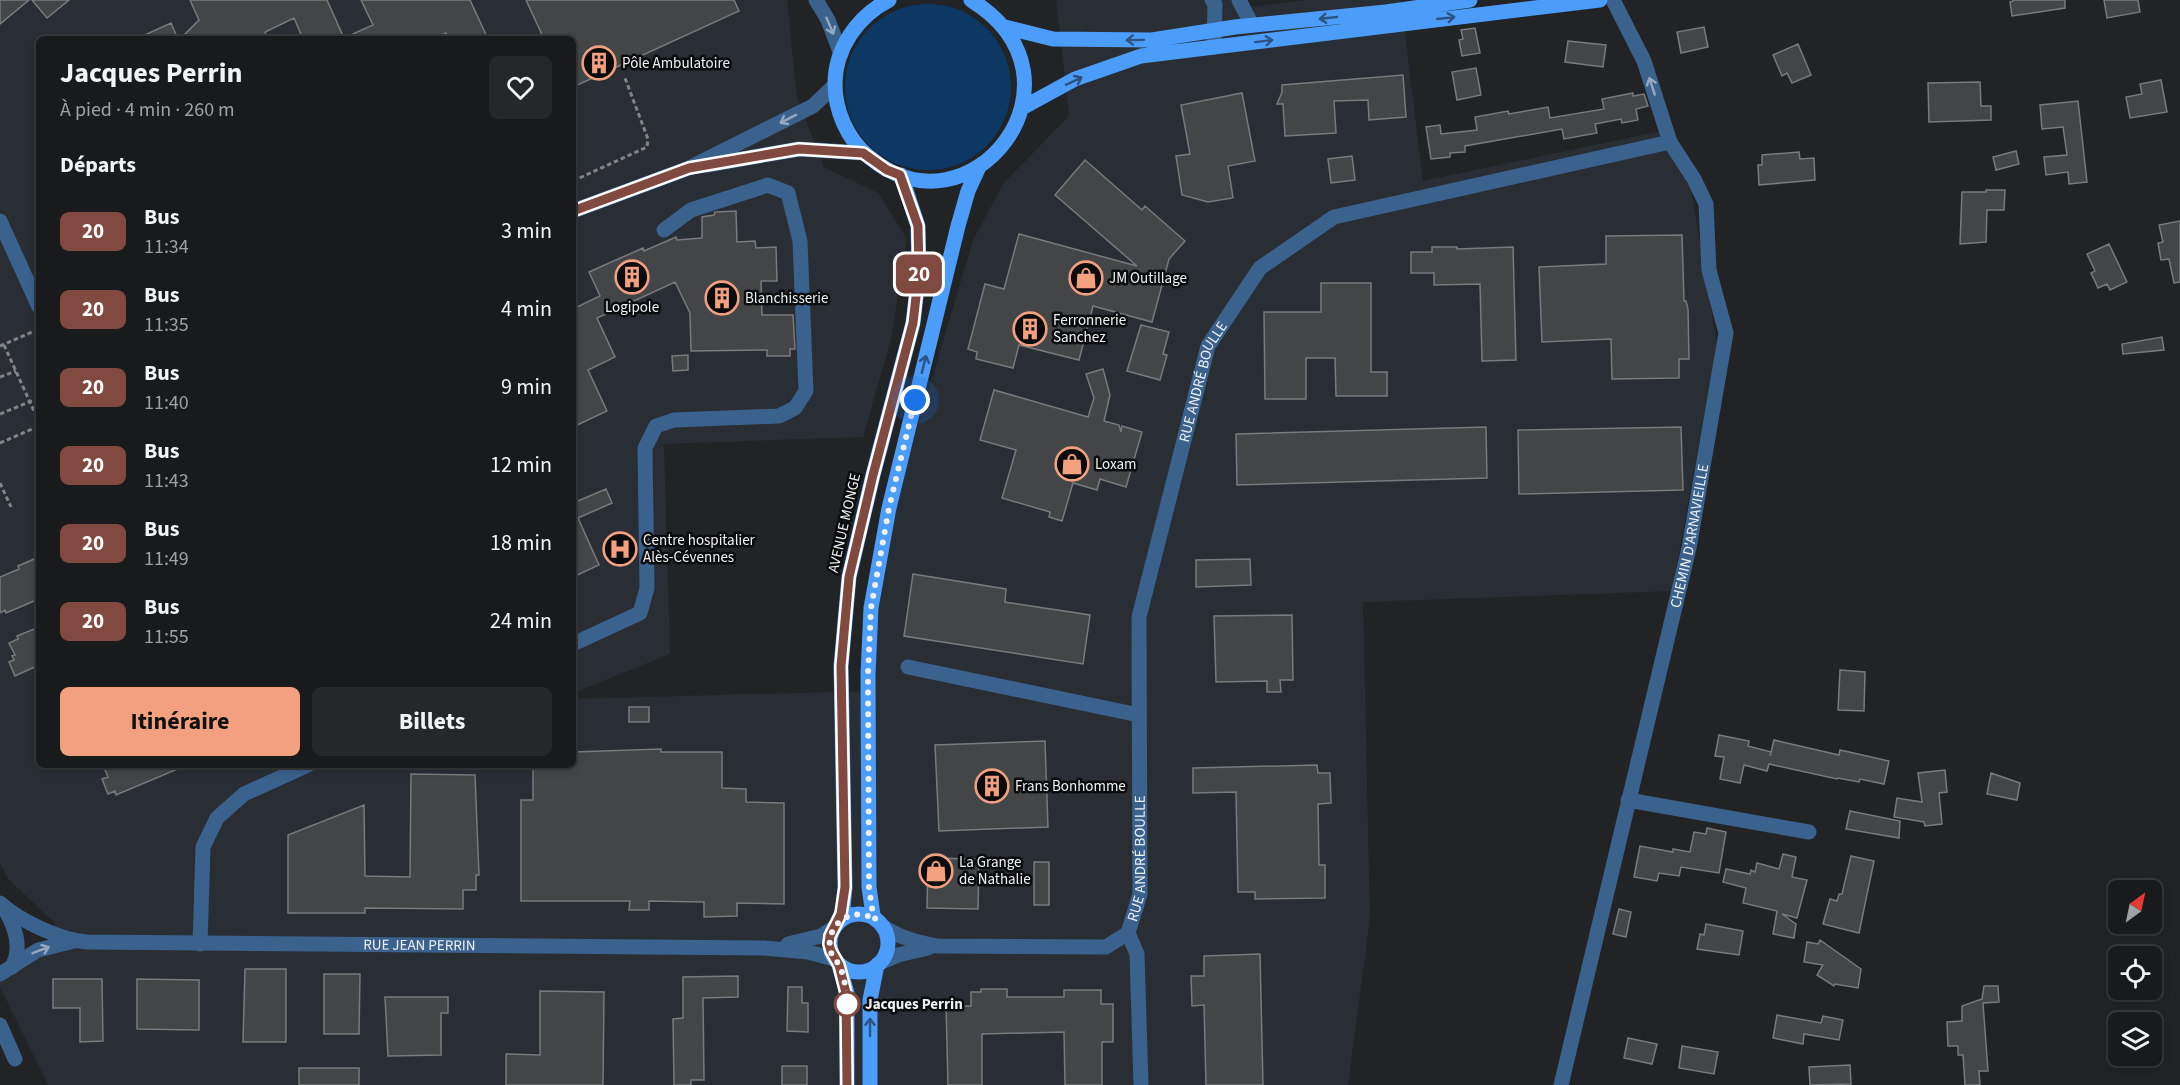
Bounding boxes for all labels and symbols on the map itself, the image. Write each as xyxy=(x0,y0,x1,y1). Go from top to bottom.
one-way arrow xyxy=(1319,12,1339,23)
one-way arrow xyxy=(1436,12,1456,23)
one-way arrow xyxy=(825,16,836,35)
one-way arrow xyxy=(1125,34,1145,46)
one-way arrow xyxy=(1253,35,1273,46)
building icon: Pôle Ambulatoire xyxy=(581,45,617,81)
place label: Pôle Ambulatoire xyxy=(622,53,730,74)
one-way arrow xyxy=(1065,74,1083,86)
one-way arrow xyxy=(1646,77,1657,96)
one-way arrow xyxy=(780,113,798,125)
line badge: 20 xyxy=(892,254,946,294)
building icon: Logipole xyxy=(614,259,650,295)
shop icon: JM Outillage xyxy=(1068,260,1104,296)
place label: JM Outillage xyxy=(1109,268,1187,289)
building icon: Blanchisserie xyxy=(704,280,740,316)
place label: Blanchisserie xyxy=(745,288,828,309)
place label: Logipole xyxy=(605,297,659,318)
place label: Ferronnerie Sanchez xyxy=(1053,310,1126,348)
building icon: Ferronnerie Sanchez xyxy=(1012,311,1048,347)
street label: RUE ANDRÉ BOULLE xyxy=(1174,317,1233,444)
one-way arrow xyxy=(918,355,930,374)
your location xyxy=(900,385,930,415)
shop icon: Loxam xyxy=(1054,446,1090,482)
place label: Loxam xyxy=(1095,454,1137,475)
street label: CHEMIN D'ARNAVIEILLE xyxy=(1665,462,1714,610)
street label: AVENUE MONGE xyxy=(823,471,866,575)
place label: Centre hospitalier Alès-Cévennes xyxy=(643,530,756,568)
hospital icon: Centre hospitalier Alès-Cévennes xyxy=(602,531,638,567)
building icon: Frans Bonhomme xyxy=(974,768,1010,804)
place label: Frans Bonhomme xyxy=(1015,776,1126,797)
street label: RUE ANDRÉ BOULLE xyxy=(1122,795,1151,924)
place label: La Grange de Nathalie xyxy=(959,852,1031,890)
shop icon: La Grange de Nathalie xyxy=(918,853,954,889)
north arrow xyxy=(2108,880,2162,934)
street label: RUE JEAN PERRIN xyxy=(363,934,476,956)
one-way arrow xyxy=(32,943,50,954)
marker: Jacques Perrin xyxy=(834,991,860,1017)
place label: Jacques Perrin xyxy=(865,994,963,1015)
one-way arrow xyxy=(864,1017,876,1037)

